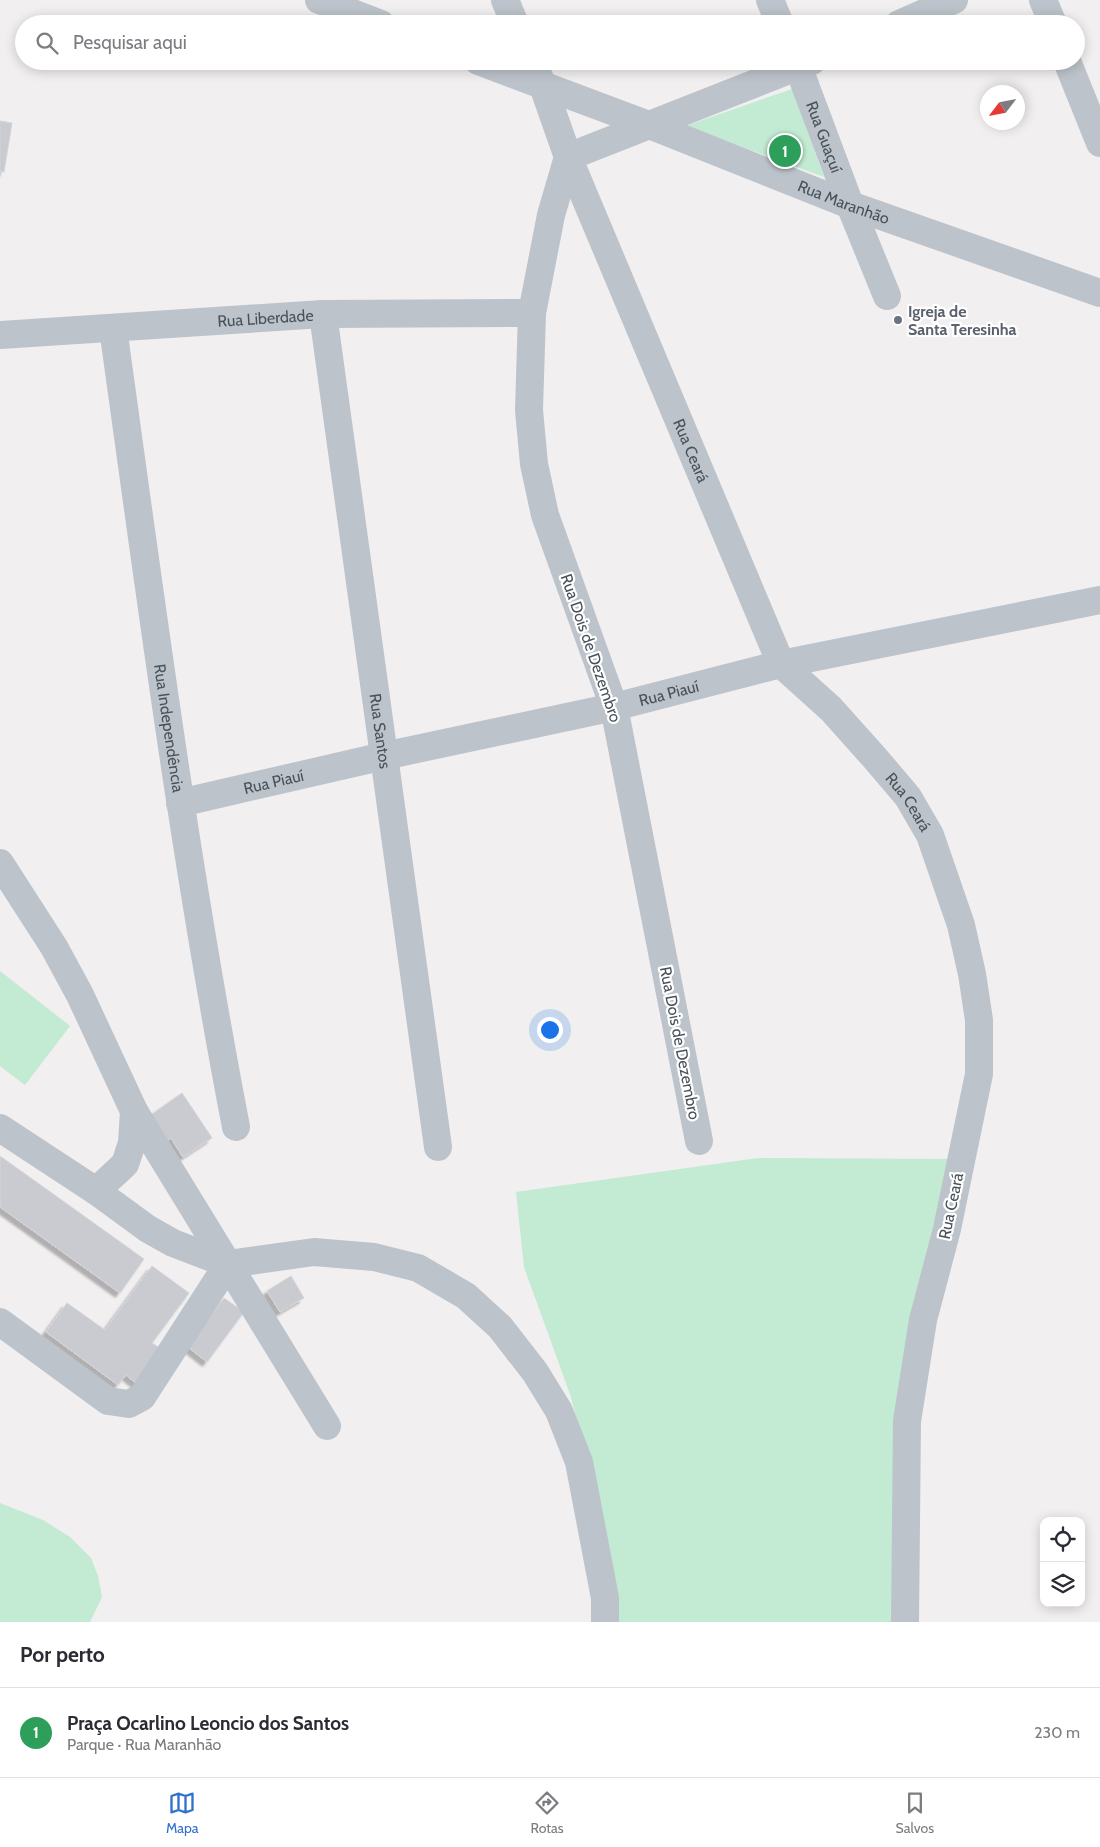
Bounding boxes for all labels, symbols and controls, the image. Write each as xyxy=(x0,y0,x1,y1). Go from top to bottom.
search box xyxy=(15,15,1085,70)
icon: search xyxy=(33,29,61,57)
text: Pesquisar aqui xyxy=(73,31,187,54)
north arrow xyxy=(980,85,1025,130)
street label: Rua Guaçuí xyxy=(802,98,847,176)
pin: 1 xyxy=(769,132,801,170)
street label: Rua Maranhão xyxy=(795,176,892,228)
place label: Igreja de Santa Teresinha xyxy=(908,302,1017,339)
street label: Rua Liberdade xyxy=(217,305,314,330)
marker: Igreja de Santa Teresinha xyxy=(892,314,904,326)
street label: Rua Ceará xyxy=(670,416,713,486)
street label: Rua Dois de Dezembro xyxy=(557,571,625,725)
street label: Rua Independência xyxy=(150,663,188,794)
street label: Rua Piauí xyxy=(637,676,701,710)
street label: Rua Santos xyxy=(366,692,395,770)
street label: Rua Piauí xyxy=(242,765,306,798)
street label: Rua Ceará xyxy=(882,768,935,835)
street label: Rua Dois de Dezembro xyxy=(656,965,704,1121)
your location xyxy=(537,1017,563,1043)
street label: Rua Ceará xyxy=(935,1171,967,1241)
map controls xyxy=(1040,1517,1085,1607)
button: locate xyxy=(1040,1517,1085,1562)
button: layers xyxy=(1040,1562,1085,1607)
text: Por perto xyxy=(20,1642,105,1667)
text: Praça Ocarlino Leoncio dos Santos xyxy=(67,1712,349,1735)
text: 1 xyxy=(33,1723,39,1742)
text: 230 m xyxy=(1034,1723,1080,1742)
text: Parque · Rua Maranhão xyxy=(67,1735,221,1754)
tab: Mapa xyxy=(166,1789,199,1837)
tab: Rotas xyxy=(531,1789,564,1837)
tab: Salvos xyxy=(896,1789,934,1837)

